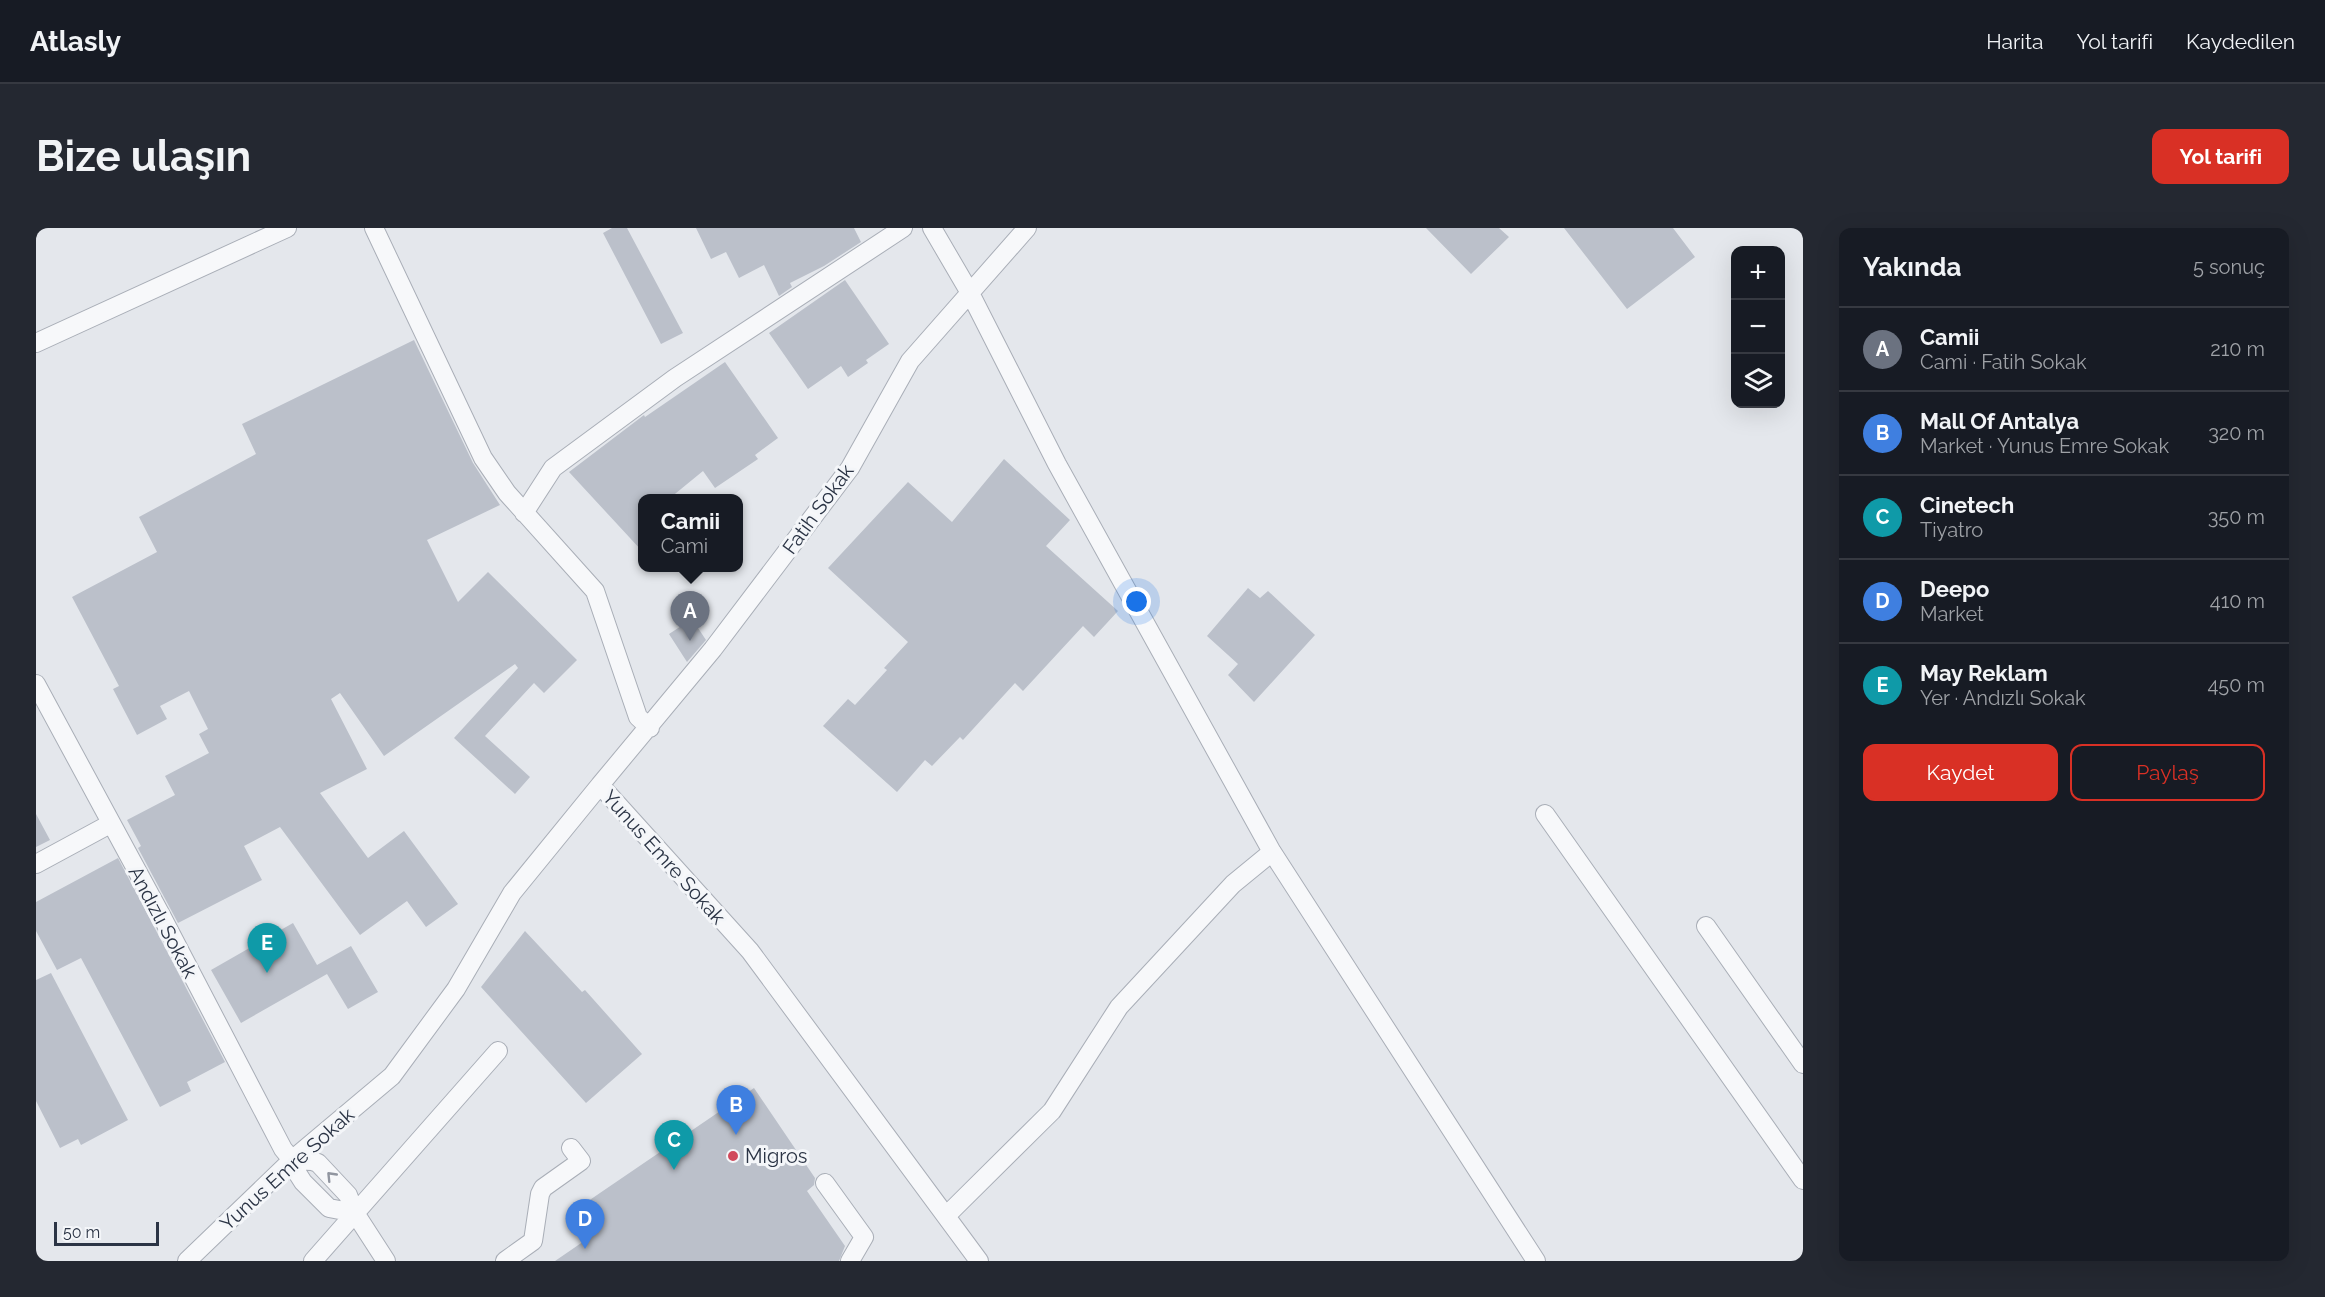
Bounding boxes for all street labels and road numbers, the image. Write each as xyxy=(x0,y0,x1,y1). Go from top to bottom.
street label: Fatih Sokak xyxy=(777,459,859,559)
street label: Yunus Emre Sokak xyxy=(598,785,731,929)
street label: Andızlı Sokak xyxy=(124,862,203,982)
street label: Yunus Emre Sokak xyxy=(215,1102,359,1235)

